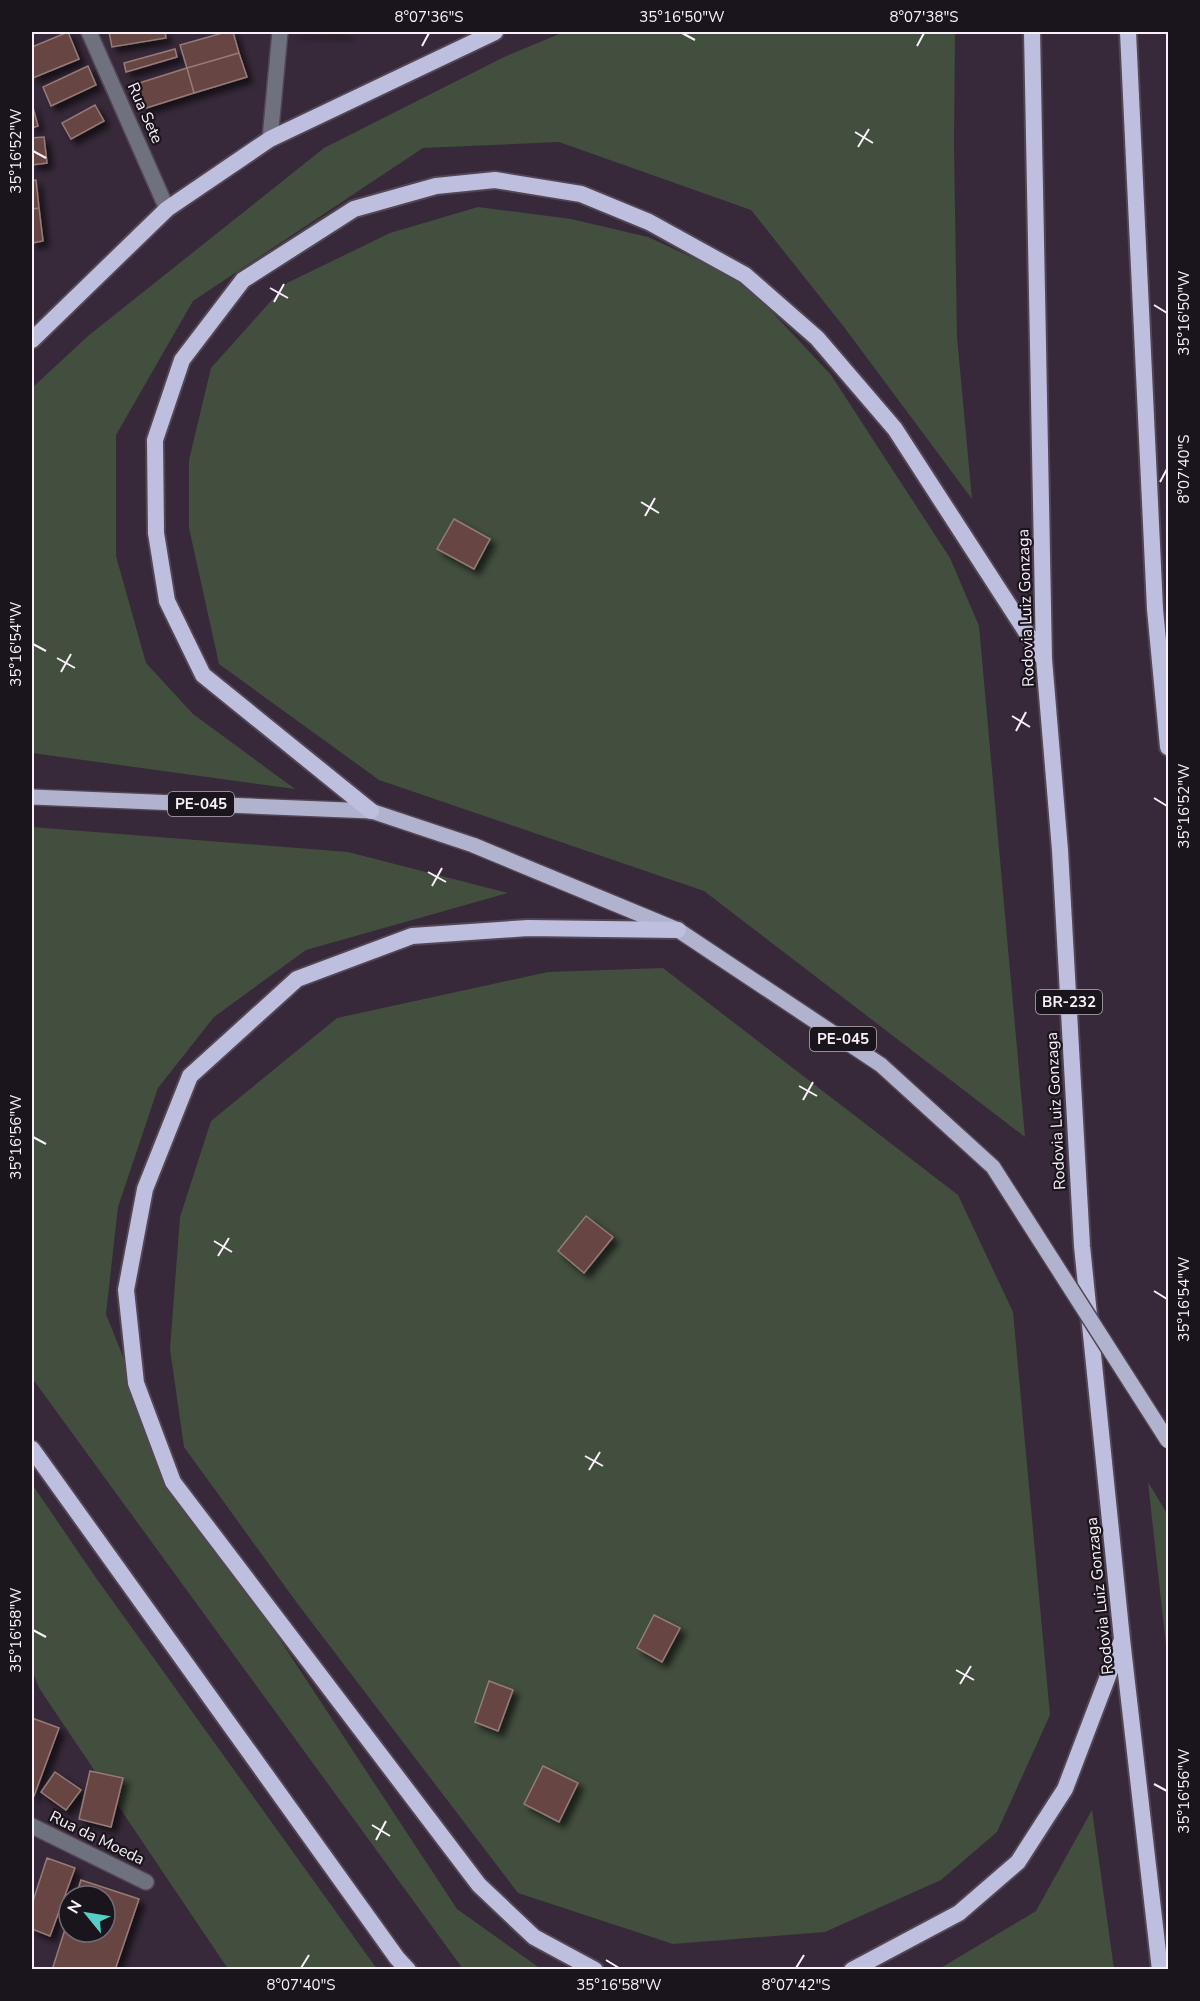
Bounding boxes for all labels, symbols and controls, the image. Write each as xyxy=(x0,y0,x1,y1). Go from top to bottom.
text: 8°07'36"S xyxy=(395,7,463,27)
text: 35°16'50"W xyxy=(639,7,725,27)
text: 8°07'38"S xyxy=(890,7,958,27)
street label: Rua Sete xyxy=(122,79,168,147)
text: 35°16'52"W xyxy=(6,108,26,194)
text: 35°16'50"W xyxy=(1174,270,1194,356)
text: 8°07'40"S xyxy=(1174,435,1194,503)
street label: Rodovia Luiz Gonzaga xyxy=(1012,529,1040,687)
text: 35°16'54"W xyxy=(6,601,26,687)
text: 35°16'52"W xyxy=(1174,763,1194,849)
road number: PE-045 xyxy=(168,792,234,816)
road number: BR-232 xyxy=(1036,990,1102,1014)
road number: PE-045 xyxy=(810,1027,876,1051)
street label: Rodovia Luiz Gonzaga xyxy=(1041,1031,1071,1191)
text: 35°16'56"W xyxy=(6,1094,26,1180)
text: 35°16'54"W xyxy=(1174,1256,1194,1342)
street label: Rodovia Luiz Gonzaga xyxy=(1081,1516,1119,1676)
text: 35°16'58"W xyxy=(6,1587,26,1673)
text: 35°16'56"W xyxy=(1174,1748,1194,1834)
street label: Rua da Moeda xyxy=(46,1806,148,1870)
north arrow xyxy=(57,1884,117,1944)
text: N xyxy=(62,1896,87,1918)
text: 8°07'40"S xyxy=(267,1975,335,1995)
text: 35°16'58"W xyxy=(576,1975,662,1995)
text: 8°07'42"S xyxy=(762,1975,830,1995)

